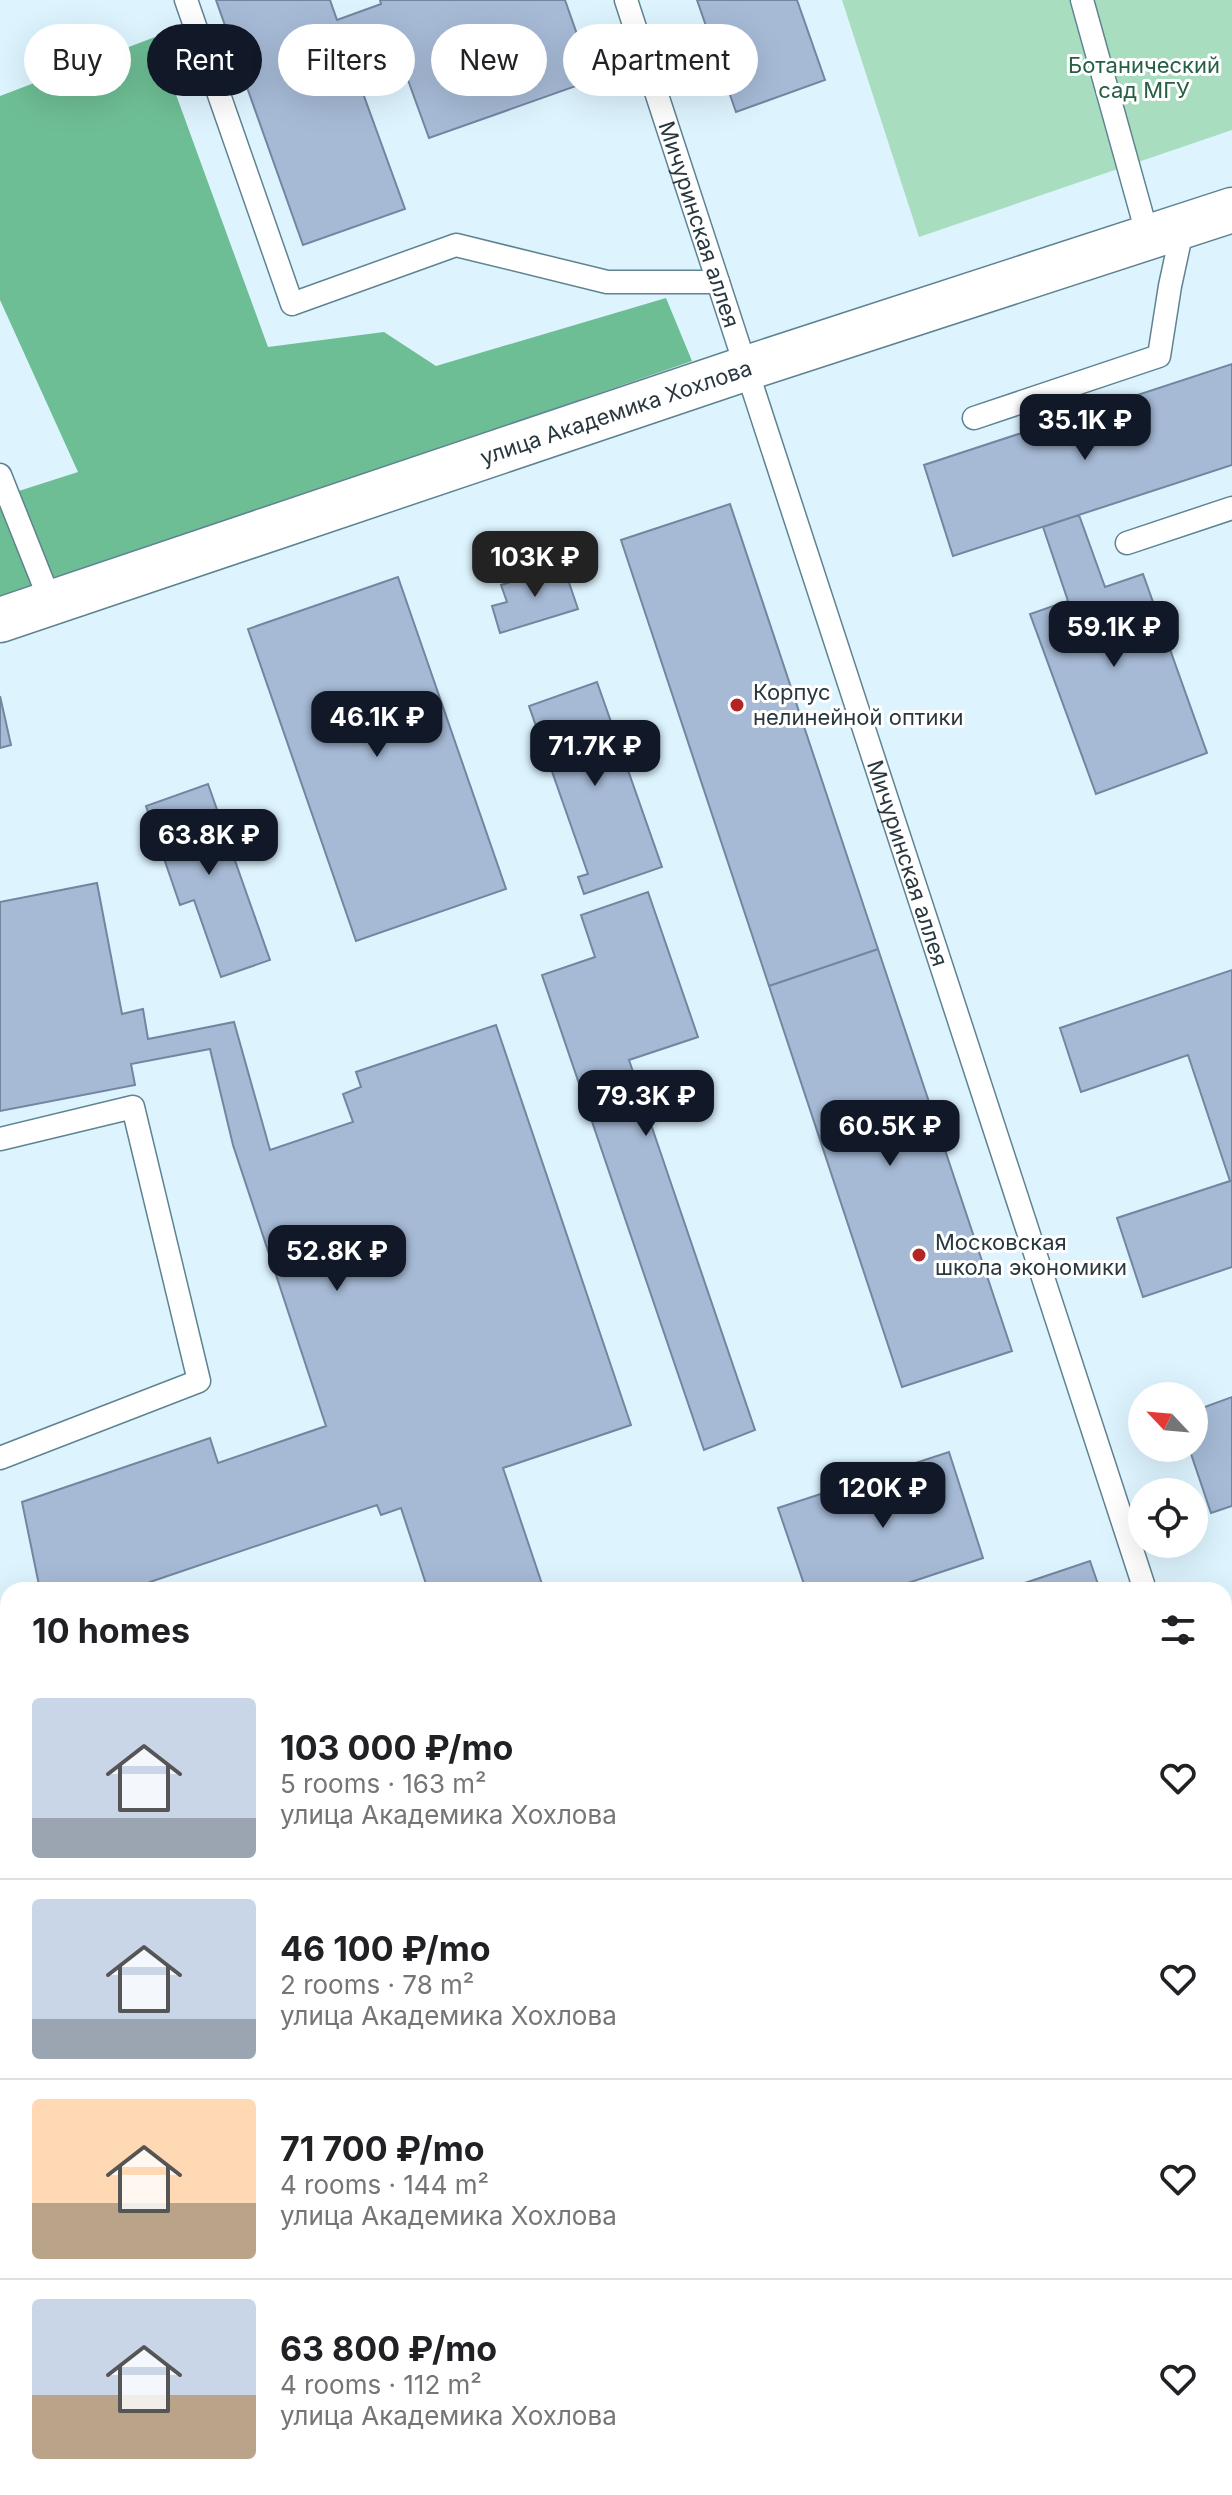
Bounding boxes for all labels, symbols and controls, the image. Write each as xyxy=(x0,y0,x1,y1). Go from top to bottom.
chip: Buy xyxy=(24,24,131,96)
chip: Rent xyxy=(147,24,262,96)
chip: Filters xyxy=(278,24,415,96)
chip: New xyxy=(431,24,547,96)
chip: Apartment xyxy=(563,24,758,96)
park label: Ботанический сад МГУ xyxy=(1068,52,1220,103)
street label: Мичуринская аллея xyxy=(653,118,745,331)
street label: улица Академика Хохлова xyxy=(477,354,755,470)
pin: 35.1K ₽ xyxy=(1011,394,1159,462)
text: 35.1K ₽ xyxy=(1038,404,1132,435)
pin: 103K ₽ xyxy=(470,531,600,599)
text: 103K ₽ xyxy=(490,541,580,572)
pin: 59.1K ₽ xyxy=(1040,601,1188,669)
text: 59.1K ₽ xyxy=(1067,611,1161,642)
place label: Корпус нелинейной оптики xyxy=(753,679,963,730)
pin: 46.1K ₽ xyxy=(303,691,451,759)
marker: Корпус нелинейной оптики xyxy=(728,696,746,714)
text: 46.1K ₽ xyxy=(329,701,425,732)
pin: 71.7K ₽ xyxy=(521,720,669,788)
text: 71.7K ₽ xyxy=(548,730,642,761)
street label: Мичуринская аллея xyxy=(862,757,953,969)
pin: 63.8K ₽ xyxy=(135,809,283,877)
text: 63.8K ₽ xyxy=(158,819,260,850)
pin: 79.3K ₽ xyxy=(572,1070,720,1138)
text: 79.3K ₽ xyxy=(596,1080,696,1111)
pin: 60.5K ₽ xyxy=(816,1100,964,1168)
text: 60.5K ₽ xyxy=(839,1110,941,1141)
pin: 52.8K ₽ xyxy=(263,1225,411,1293)
place label: Московская школа экономики xyxy=(935,1229,1127,1280)
text: 52.8K ₽ xyxy=(286,1235,388,1266)
marker: Московская школа экономики xyxy=(910,1246,928,1264)
north arrow xyxy=(1128,1382,1208,1462)
map controls xyxy=(1128,1382,1208,1558)
pin: 120K ₽ xyxy=(818,1462,948,1530)
text: 120K ₽ xyxy=(838,1472,928,1503)
button: locate xyxy=(1128,1478,1208,1558)
icon: filters xyxy=(1156,1608,1200,1652)
text: 10 homes xyxy=(32,1610,190,1651)
text: 103 000 ₽/mo xyxy=(280,1727,513,1768)
icon: home xyxy=(96,1730,192,1826)
icon: heart xyxy=(1156,1756,1200,1800)
text: 5 rooms · 163 m² xyxy=(280,1768,487,1799)
text: улица Академика Хохлова xyxy=(280,1799,617,1830)
text: 46 100 ₽/mo xyxy=(280,1928,491,1969)
icon: home xyxy=(96,1931,192,2027)
icon: heart xyxy=(1156,1957,1200,2001)
text: 2 rooms · 78 m² xyxy=(280,1969,474,2000)
text: улица Академика Хохлова xyxy=(280,2000,617,2031)
text: 71 700 ₽/mo xyxy=(280,2128,485,2169)
icon: home xyxy=(96,2131,192,2227)
icon: heart xyxy=(1156,2157,1200,2201)
text: 4 rooms · 144 m² xyxy=(280,2169,489,2200)
text: улица Академика Хохлова xyxy=(280,2200,617,2231)
text: 63 800 ₽/mo xyxy=(280,2328,497,2369)
icon: home xyxy=(96,2331,192,2427)
icon: heart xyxy=(1156,2357,1200,2401)
text: 4 rooms · 112 m² xyxy=(280,2369,482,2400)
text: улица Академика Хохлова xyxy=(280,2400,617,2431)

